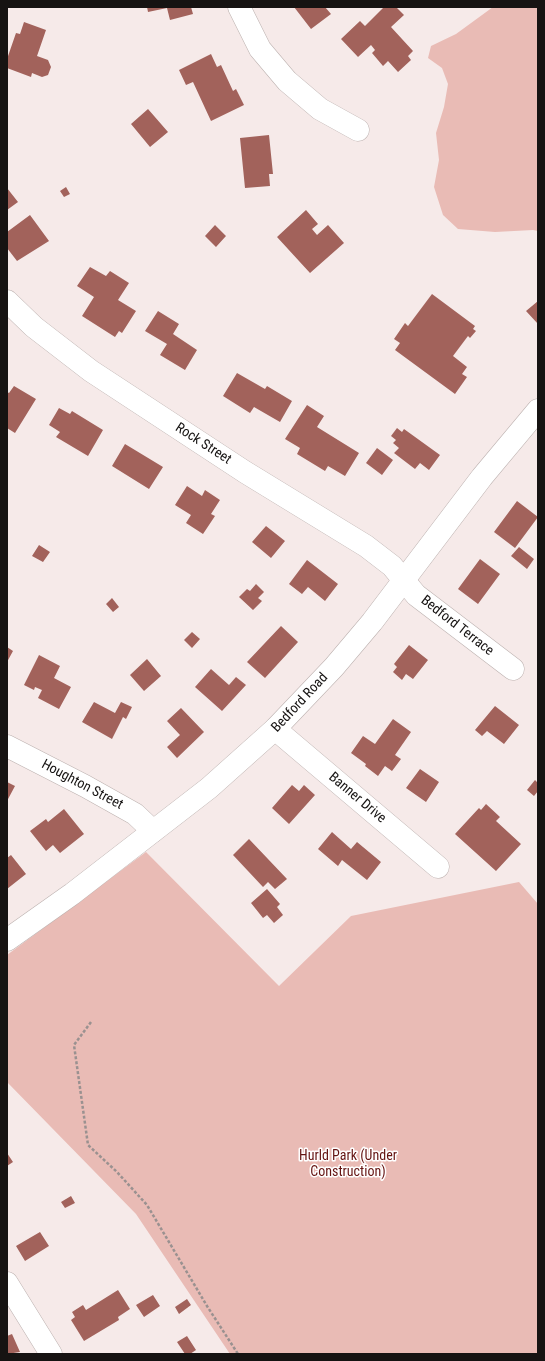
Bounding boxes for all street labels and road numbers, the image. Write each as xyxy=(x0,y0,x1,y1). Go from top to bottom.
street label: Rock Street xyxy=(172,420,234,468)
street label: Bedford Terrace xyxy=(417,592,497,660)
street label: Bedford Road xyxy=(268,670,332,736)
street label: Houghton Street xyxy=(38,756,126,814)
street label: Banner Drive xyxy=(325,769,389,827)

